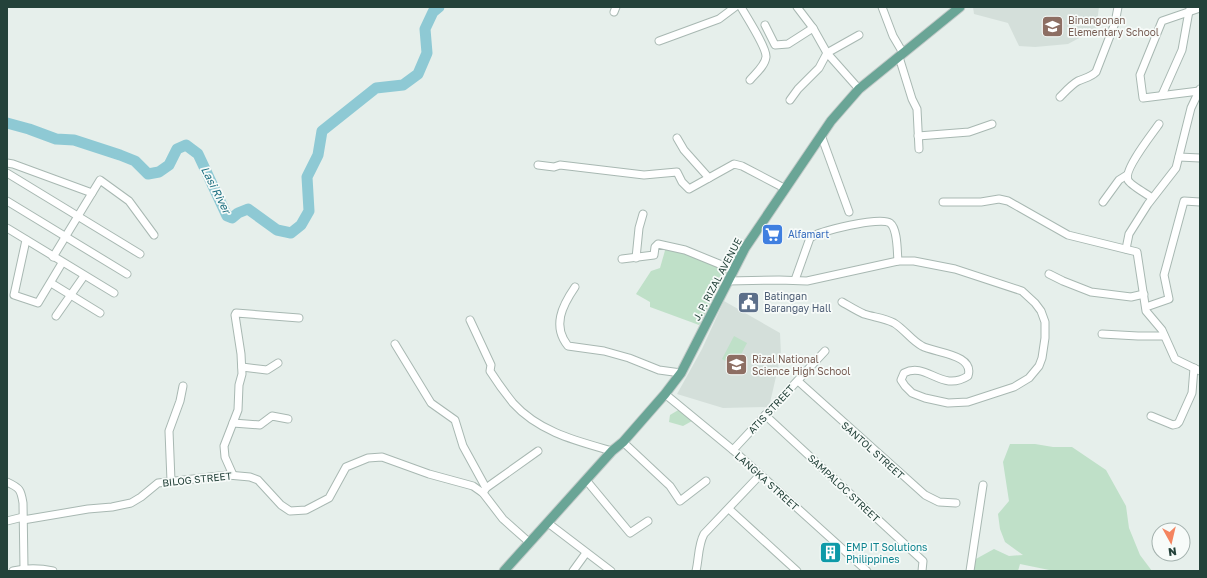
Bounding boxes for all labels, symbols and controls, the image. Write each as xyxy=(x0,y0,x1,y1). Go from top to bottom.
school or university icon: Binangonan Elementary School xyxy=(1040,13,1066,39)
place label: Binangonan Elementary School xyxy=(1068,14,1159,38)
water label: Lasi River xyxy=(199,164,235,217)
supermarket icon: Alfamart xyxy=(760,221,786,247)
place label: Alfamart xyxy=(788,228,829,240)
street label: J. P. RIZAL AVENUE xyxy=(690,236,744,322)
public building icon: Batingan Barangay Hall xyxy=(735,289,761,315)
place label: Batingan Barangay Hall xyxy=(764,290,831,314)
school or university icon: Rizal National Science High School xyxy=(723,352,749,378)
place label: Rizal National Science High School xyxy=(752,353,851,377)
street label: ATIS STREET xyxy=(745,382,797,436)
street label: SANTOL STREET xyxy=(839,419,907,481)
street label: LANGKA STREET xyxy=(733,449,801,513)
street label: SAMPALOC STREET xyxy=(806,452,882,524)
street label: BILOG STREET xyxy=(162,469,232,489)
north arrow xyxy=(1151,522,1191,562)
building icon: EMP IT Solutions Philippines xyxy=(817,540,843,566)
place label: EMP IT Solutions Philippines xyxy=(846,541,927,565)
text: N xyxy=(1167,545,1178,559)

